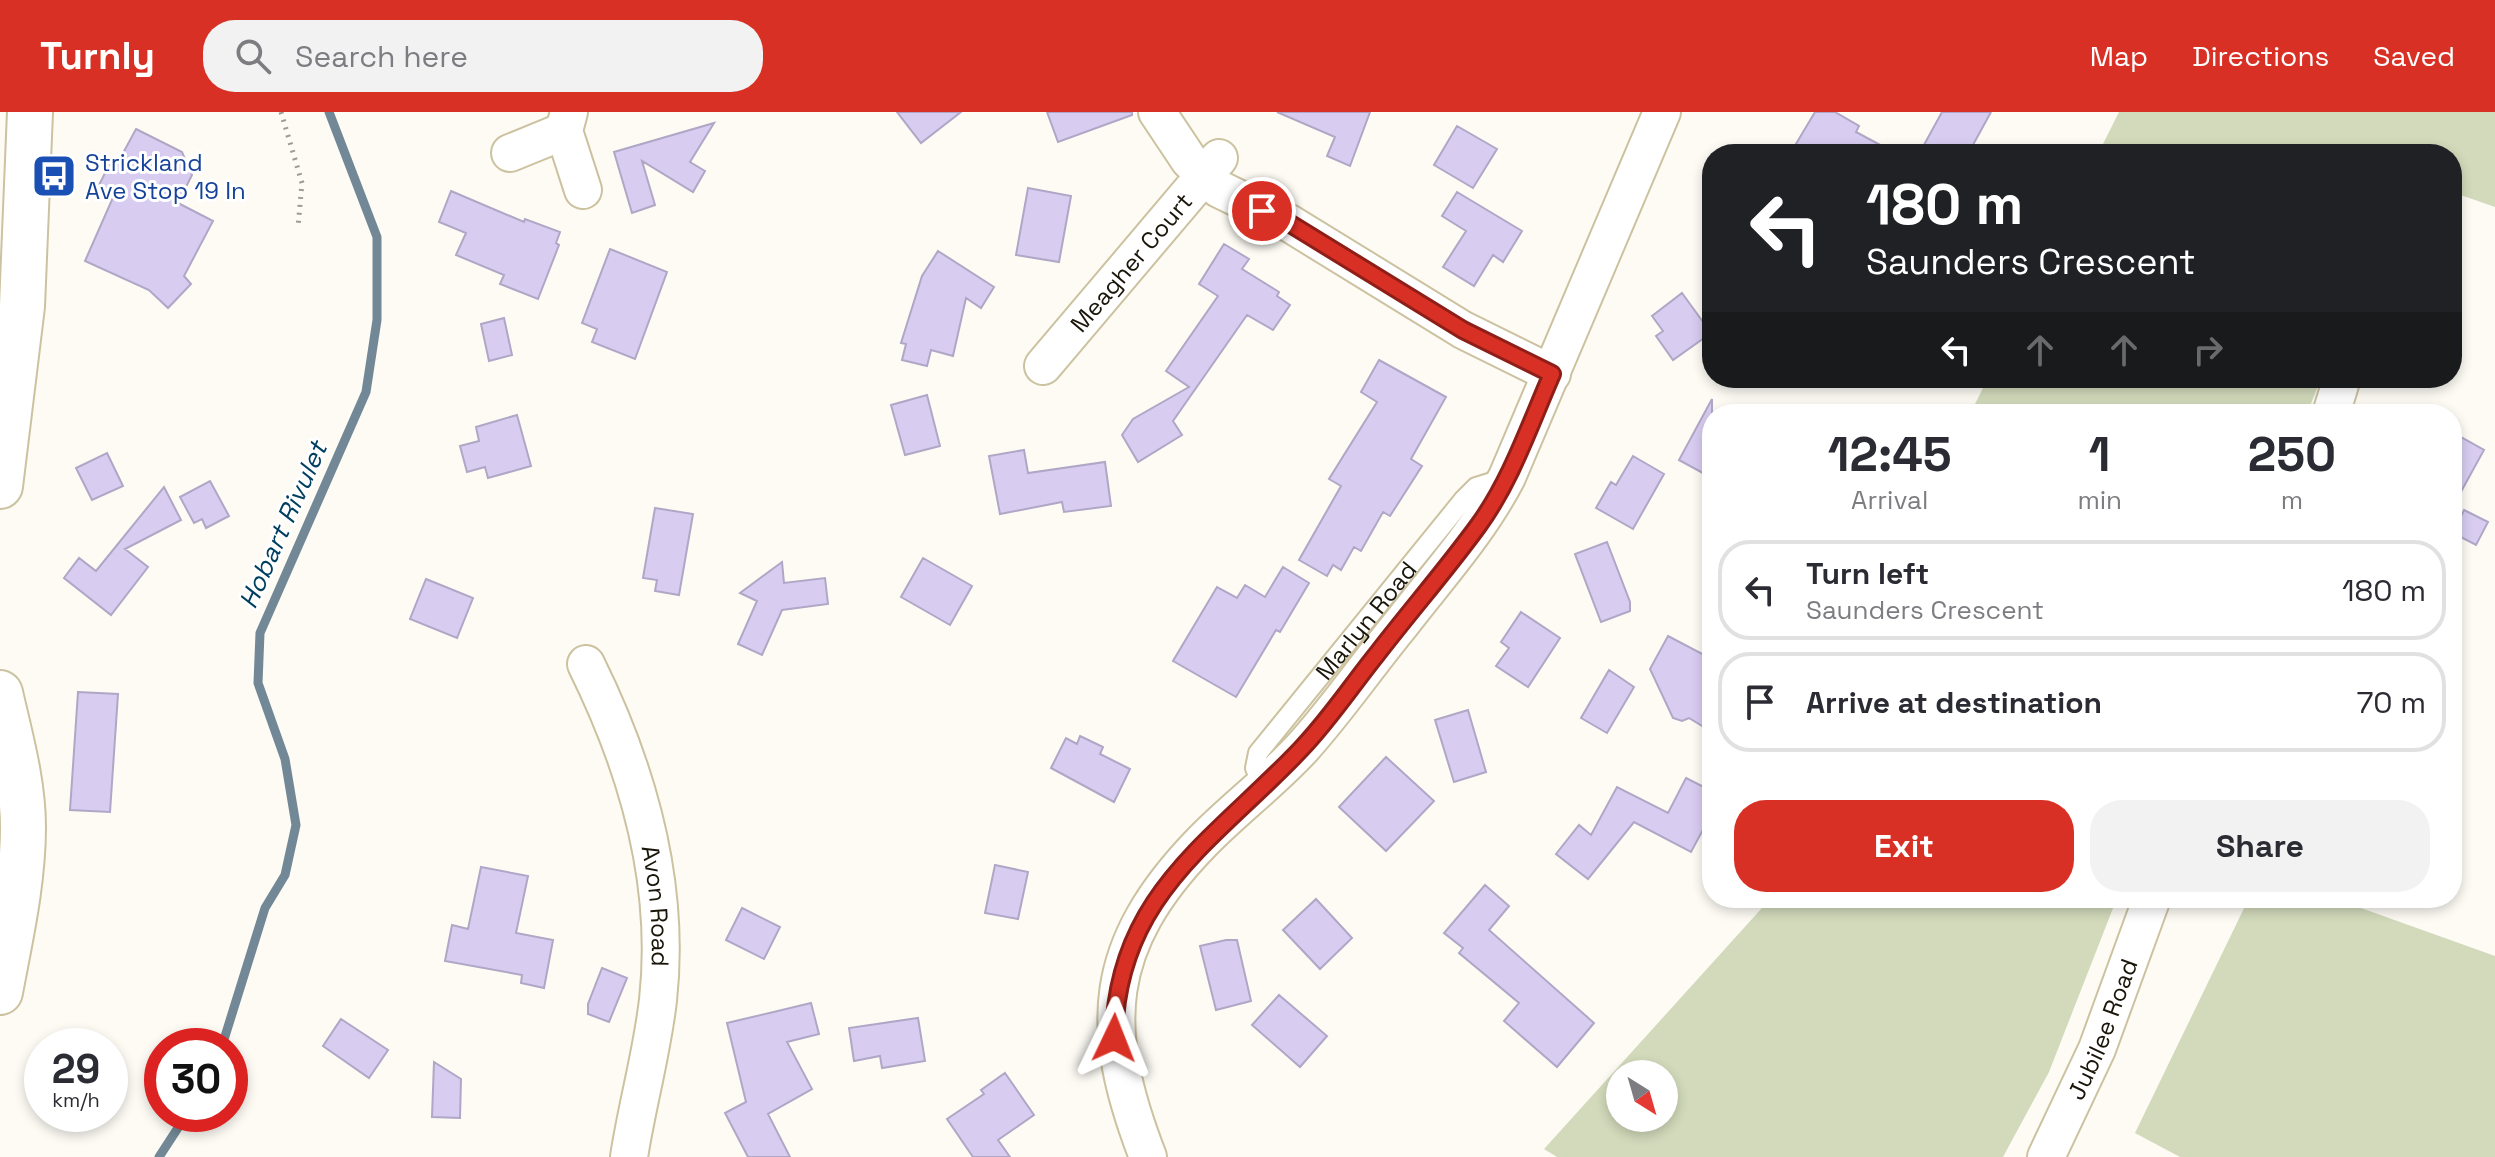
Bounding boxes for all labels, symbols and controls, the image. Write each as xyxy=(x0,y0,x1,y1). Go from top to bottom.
search box xyxy=(203,20,763,92)
text: Turnly xyxy=(40,32,155,80)
icon: search xyxy=(231,34,275,78)
text: Search here xyxy=(295,37,468,76)
text: Map xyxy=(2090,38,2148,74)
text: Directions xyxy=(2192,38,2329,74)
text: Saved xyxy=(2373,38,2455,74)
place label: Strickland Ave Stop 19 In xyxy=(85,147,246,206)
bus stop icon: Strickland Ave Stop 19 In xyxy=(30,152,78,200)
text: 180 m xyxy=(1866,169,2023,240)
icon: left xyxy=(1734,176,1838,280)
pin xyxy=(1228,177,1296,245)
street label: Meagher Court xyxy=(1063,186,1199,338)
icon: arrive xyxy=(1240,189,1284,233)
text: Saunders Crescent xyxy=(1866,239,2196,285)
icon: left xyxy=(1934,328,1978,372)
icon: ahead xyxy=(2018,328,2062,372)
icon: ahead xyxy=(2102,328,2146,372)
icon: right xyxy=(2186,328,2230,372)
text: 12:45 xyxy=(1828,424,1952,485)
text: 1 xyxy=(2089,424,2111,485)
text: 250 xyxy=(2248,424,2336,485)
water label: Hobart Rivulet xyxy=(231,434,336,614)
text: Arrival xyxy=(1851,483,1928,517)
text: min xyxy=(2077,483,2122,517)
text: m xyxy=(2281,483,2303,517)
street label: Marlyn Road xyxy=(1308,554,1423,686)
text: Turn left xyxy=(1806,554,1929,593)
icon: left xyxy=(1738,568,1782,612)
text: 180 m xyxy=(2342,571,2426,610)
text: Saunders Crescent xyxy=(1806,593,2044,627)
icon: arrive xyxy=(1738,680,1782,724)
text: Arrive at destination xyxy=(1806,683,2102,722)
text: 70 m xyxy=(2357,683,2426,722)
button: Exit xyxy=(1734,800,2074,892)
button: Share xyxy=(2090,800,2430,892)
street label: Avon Road xyxy=(635,843,676,967)
street label: Jubilee Road xyxy=(2060,954,2144,1104)
position arrow xyxy=(1072,996,1156,1080)
speed limit sign: 30 xyxy=(144,1028,248,1132)
text: 29 xyxy=(52,1044,100,1095)
north arrow xyxy=(1606,1060,1678,1132)
map controls xyxy=(1606,1060,1678,1132)
text: km/h xyxy=(52,1087,100,1113)

